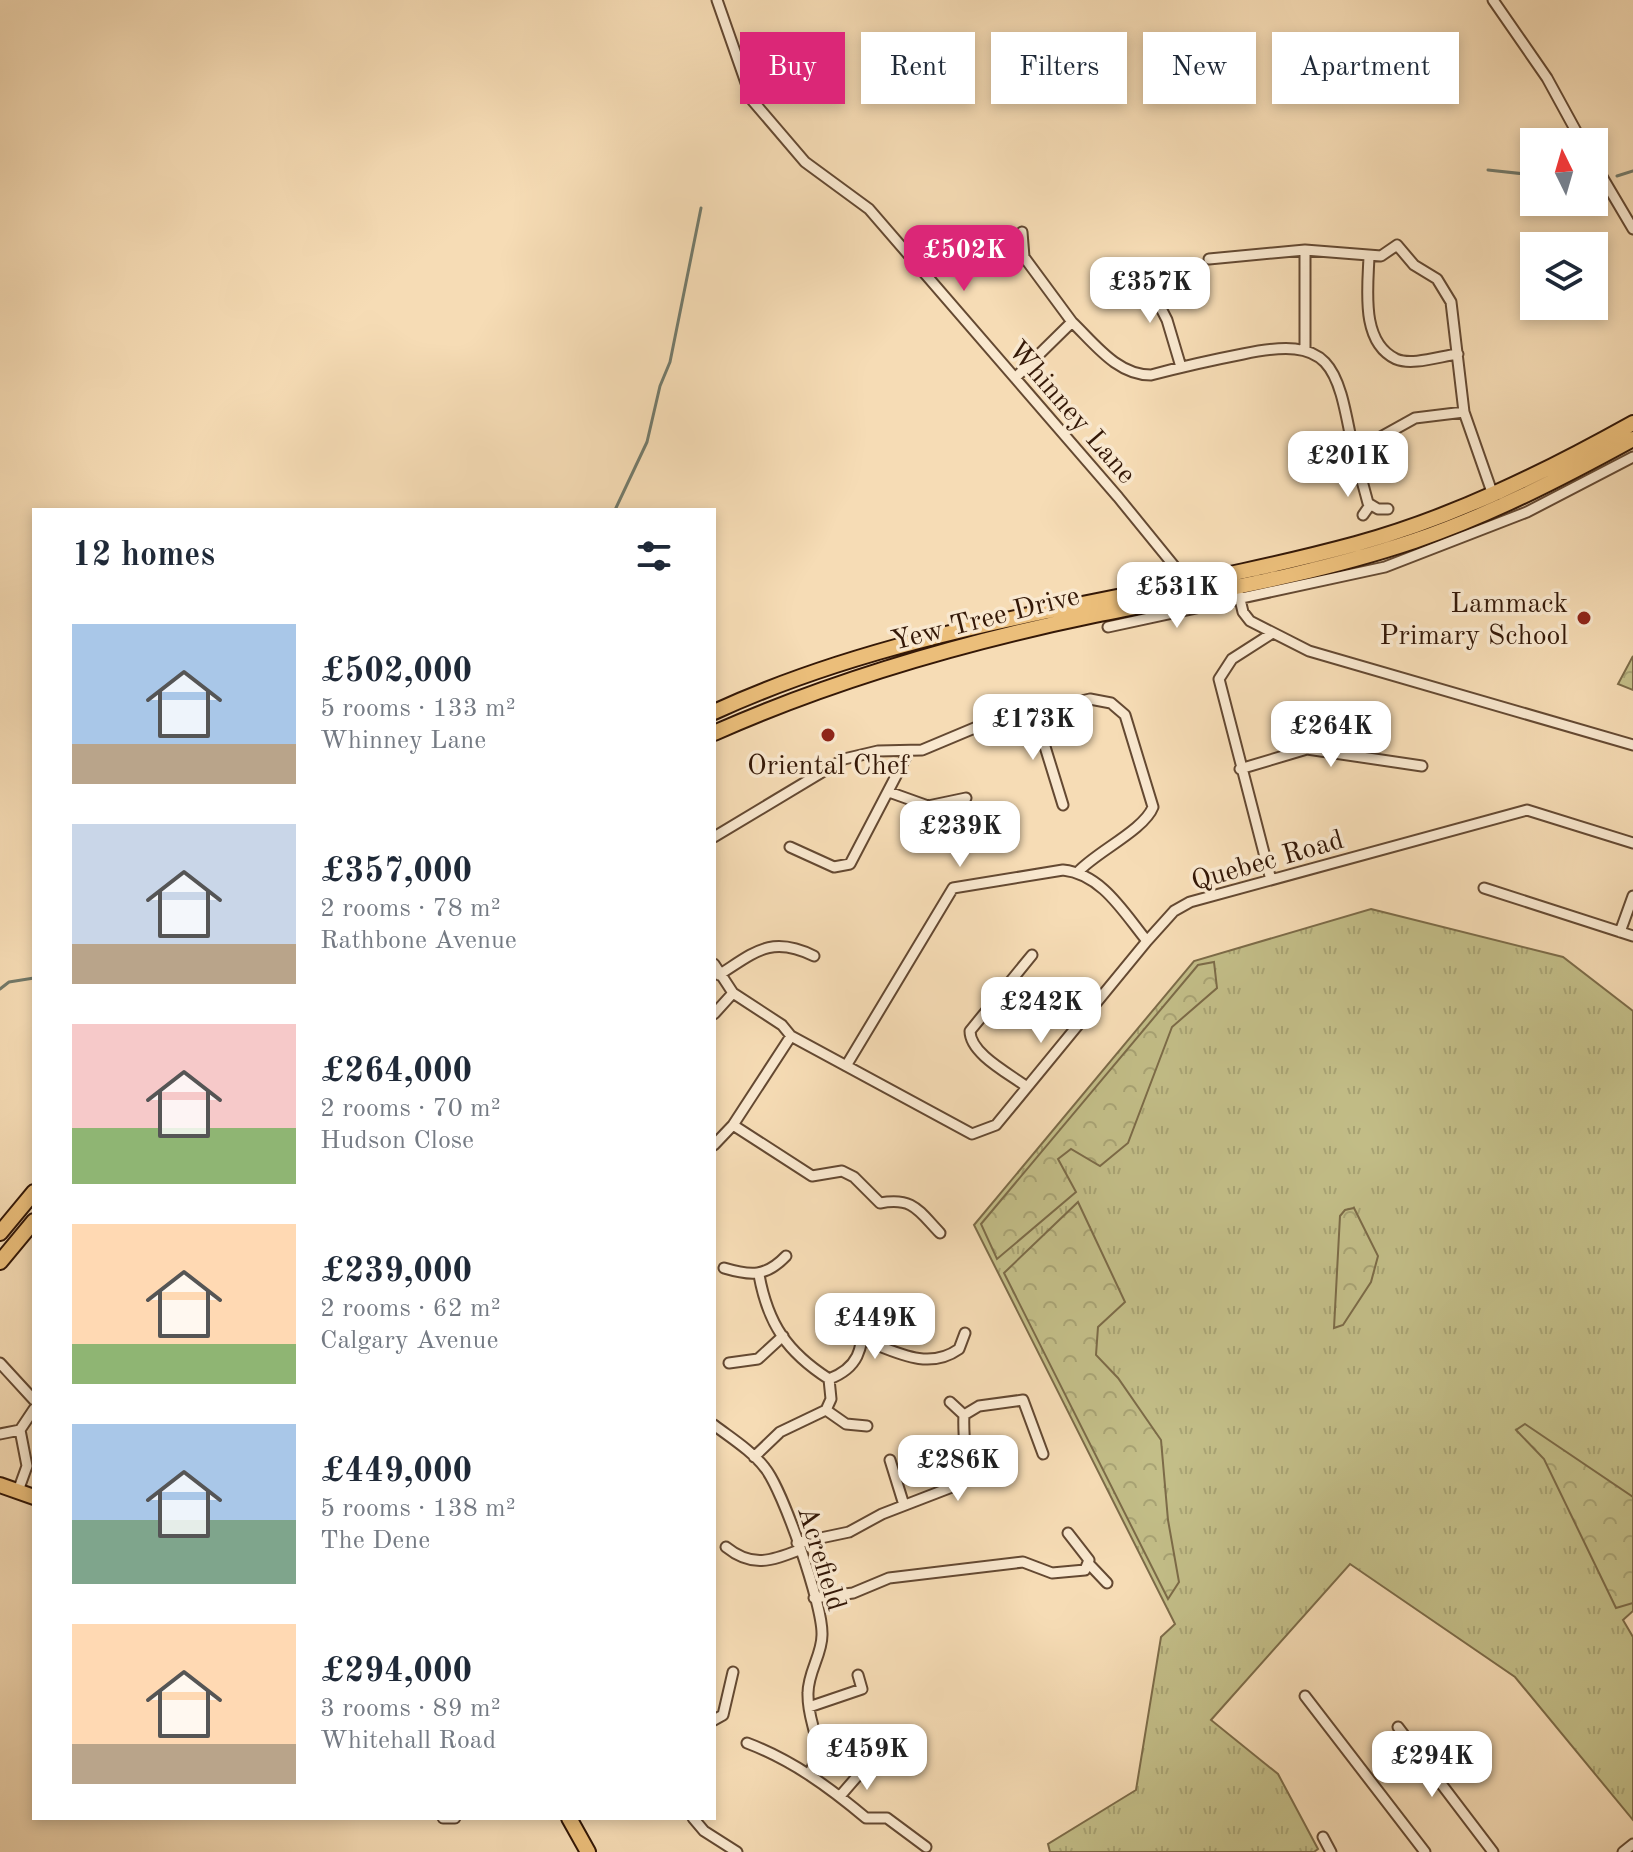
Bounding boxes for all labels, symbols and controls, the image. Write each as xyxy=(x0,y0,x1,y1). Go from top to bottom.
chip: Buy xyxy=(740,32,845,104)
chip: Rent xyxy=(861,32,975,104)
chip: Filters xyxy=(991,32,1127,104)
chip: New xyxy=(1143,32,1256,104)
chip: Apartment xyxy=(1272,32,1459,104)
north arrow xyxy=(1520,128,1608,216)
map controls xyxy=(1520,128,1608,320)
pin: £502K xyxy=(908,225,1020,293)
button: layers xyxy=(1520,232,1608,320)
text: £502K xyxy=(922,238,1006,264)
pin: £357K xyxy=(1094,257,1206,325)
text: £357K xyxy=(1108,270,1192,296)
street label: Whinney Lane xyxy=(1001,336,1140,490)
pin: £201K xyxy=(1292,431,1404,499)
text: £201K xyxy=(1306,444,1390,470)
icon: filters xyxy=(632,534,676,578)
text: 12 homes xyxy=(72,539,215,573)
pin: £531K xyxy=(1121,562,1233,630)
text: £531K xyxy=(1135,575,1219,601)
street label: Yew Tree Drive xyxy=(889,583,1083,657)
place label: Lammack Primary School xyxy=(1380,591,1568,651)
marker: Lammack Primary School xyxy=(1575,609,1593,627)
text: £502,000 xyxy=(320,655,472,689)
icon: home xyxy=(136,656,232,752)
pin: £173K xyxy=(977,694,1089,762)
text: 5 rooms · 133 m² xyxy=(320,696,516,722)
pin: £264K xyxy=(1275,701,1387,769)
text: £173K xyxy=(991,707,1075,733)
text: £264K xyxy=(1289,714,1373,740)
marker: Oriental Chef xyxy=(819,726,837,744)
text: Whinney Lane xyxy=(320,728,486,754)
place label: Oriental Chef xyxy=(747,753,911,781)
pin: £239K xyxy=(904,801,1016,869)
text: £239K xyxy=(918,814,1002,840)
street label: Quebec Road xyxy=(1188,827,1347,897)
text: £357,000 xyxy=(320,855,472,889)
icon: home xyxy=(136,856,232,952)
text: 2 rooms · 78 m² xyxy=(320,896,501,922)
text: Rathbone Avenue xyxy=(320,928,517,954)
pin: £242K xyxy=(985,977,1097,1045)
text: £242K xyxy=(999,990,1083,1016)
text: £264,000 xyxy=(320,1055,472,1089)
icon: home xyxy=(136,1056,232,1152)
text: 2 rooms · 70 m² xyxy=(320,1096,501,1122)
text: Hudson Close xyxy=(320,1128,474,1154)
text: £239,000 xyxy=(320,1255,472,1289)
icon: home xyxy=(136,1256,232,1352)
pin: £449K xyxy=(819,1293,931,1361)
text: 2 rooms · 62 m² xyxy=(320,1296,501,1322)
text: £449K xyxy=(833,1306,917,1332)
text: Calgary Avenue xyxy=(320,1328,498,1354)
pin: £286K xyxy=(902,1435,1014,1503)
text: £286K xyxy=(916,1448,1000,1474)
text: £449,000 xyxy=(320,1455,472,1489)
icon: home xyxy=(136,1456,232,1552)
text: 5 rooms · 138 m² xyxy=(320,1496,516,1522)
street label: Acrefield xyxy=(791,1503,849,1615)
text: The Dene xyxy=(320,1528,430,1554)
text: £294,000 xyxy=(320,1655,472,1689)
icon: home xyxy=(136,1656,232,1752)
text: 3 rooms · 89 m² xyxy=(320,1696,501,1722)
pin: £459K xyxy=(811,1724,923,1792)
text: Whitehall Road xyxy=(320,1728,496,1754)
pin: £294K xyxy=(1376,1731,1488,1799)
text: £459K xyxy=(825,1737,909,1763)
text: £294K xyxy=(1390,1744,1474,1770)

